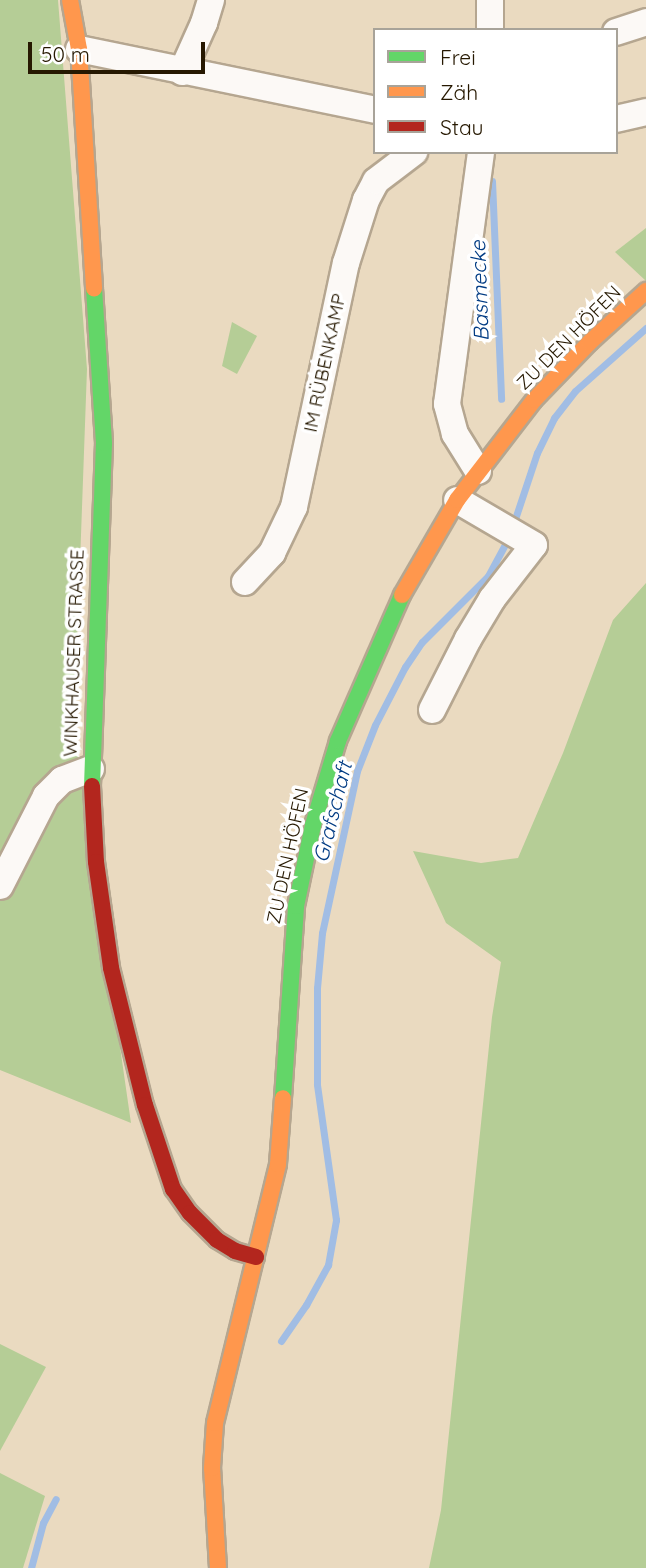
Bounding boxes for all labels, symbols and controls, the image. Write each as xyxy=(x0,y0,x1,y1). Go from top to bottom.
scale bar xyxy=(32,28,208,72)
legend xyxy=(373,28,618,154)
text: 50 m xyxy=(41,41,90,67)
text: Frei xyxy=(440,44,476,70)
text: Zäh xyxy=(440,79,478,105)
text: Stau xyxy=(440,114,483,140)
water label: Basmecke xyxy=(465,240,493,342)
street label: ZU DEN HÖFEN xyxy=(512,281,626,395)
street label: IM RÜBENKAMP xyxy=(299,292,351,434)
street label: WINKHAUSER STRASSE xyxy=(59,549,89,757)
water label: Grafschaft xyxy=(307,759,357,865)
street label: ZU DEN HÖFEN xyxy=(262,786,314,926)

